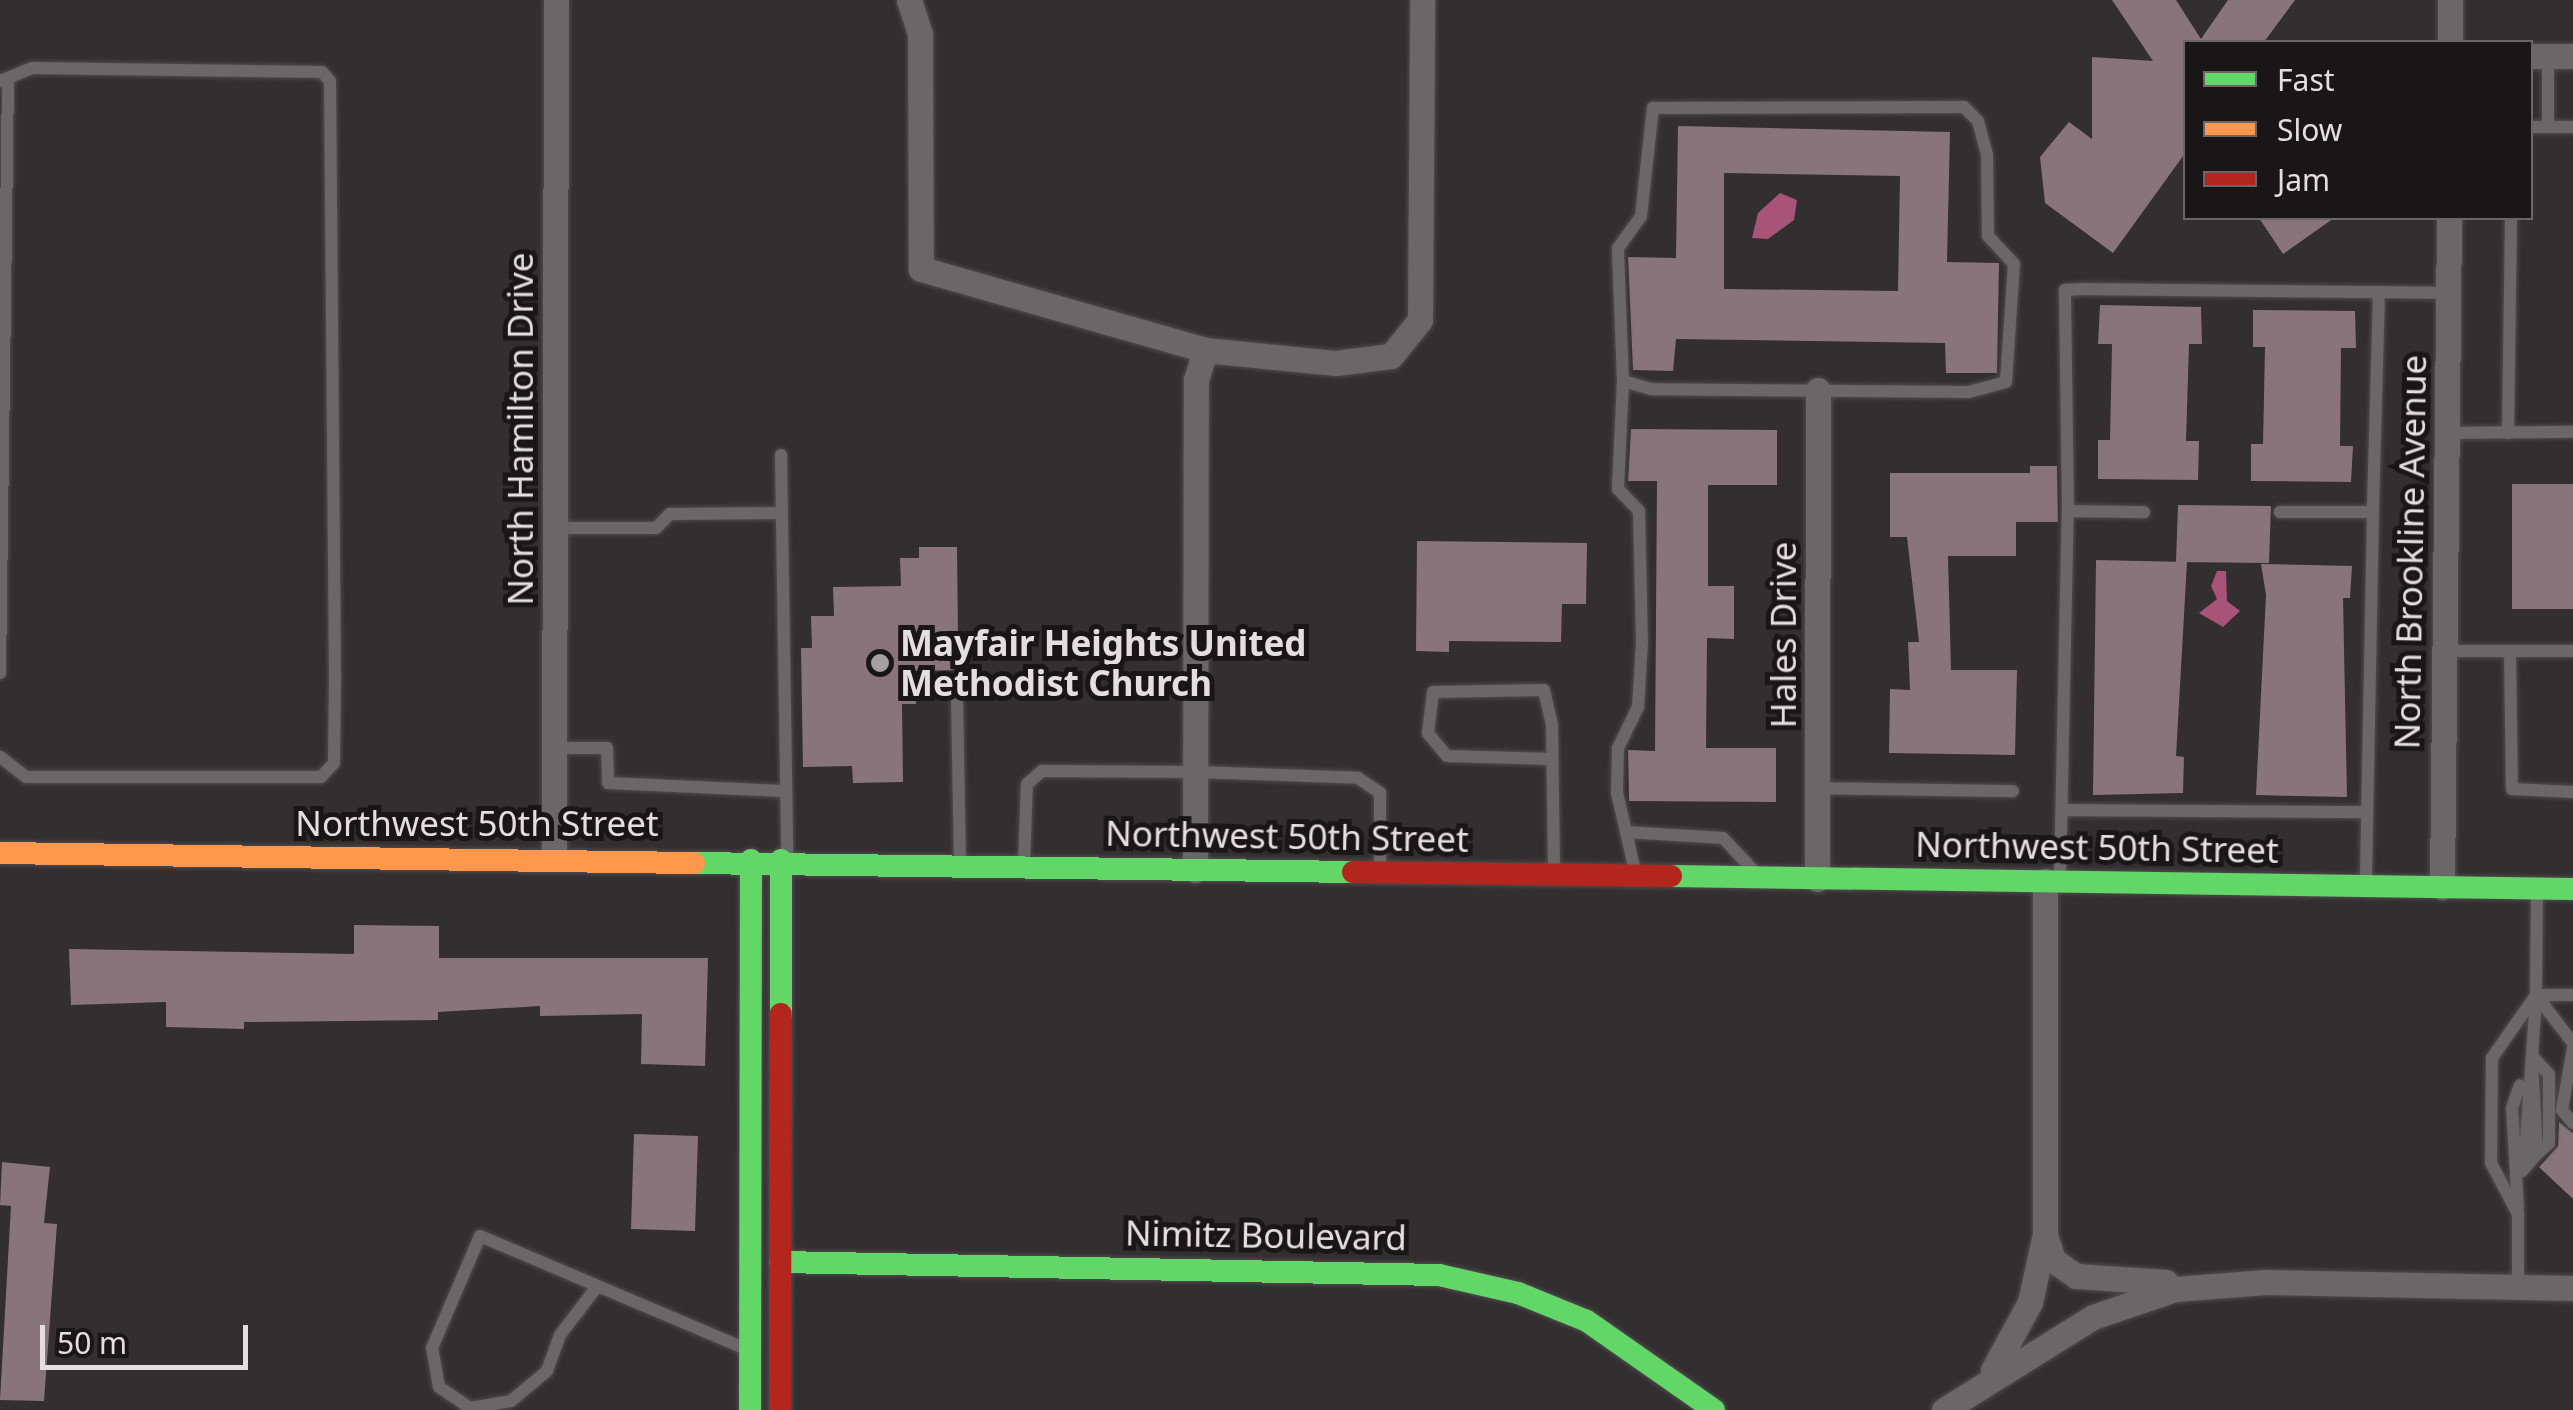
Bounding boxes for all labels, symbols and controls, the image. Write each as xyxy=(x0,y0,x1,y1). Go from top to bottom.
legend xyxy=(2183,40,2533,220)
text: Fast xyxy=(2277,59,2335,100)
text: Slow xyxy=(2277,109,2342,150)
text: Jam xyxy=(2277,159,2330,200)
street label: North Hamilton Drive xyxy=(499,252,541,606)
street label: North Brookline Avenue xyxy=(2386,354,2434,750)
street label: Hales Drive xyxy=(1762,542,1804,728)
place label: Mayfair Heights United Methodist Church xyxy=(900,622,1306,704)
marker: Mayfair Heights United Methodist Church xyxy=(869,652,891,674)
street label: Northwest 50th Street xyxy=(295,802,659,844)
street label: Northwest 50th Street xyxy=(1105,812,1469,860)
street label: Northwest 50th Street xyxy=(1915,823,2279,871)
street label: Nimitz Boulevard xyxy=(1125,1212,1407,1258)
scale bar xyxy=(45,1305,252,1367)
text: 50 m xyxy=(57,1322,127,1363)

